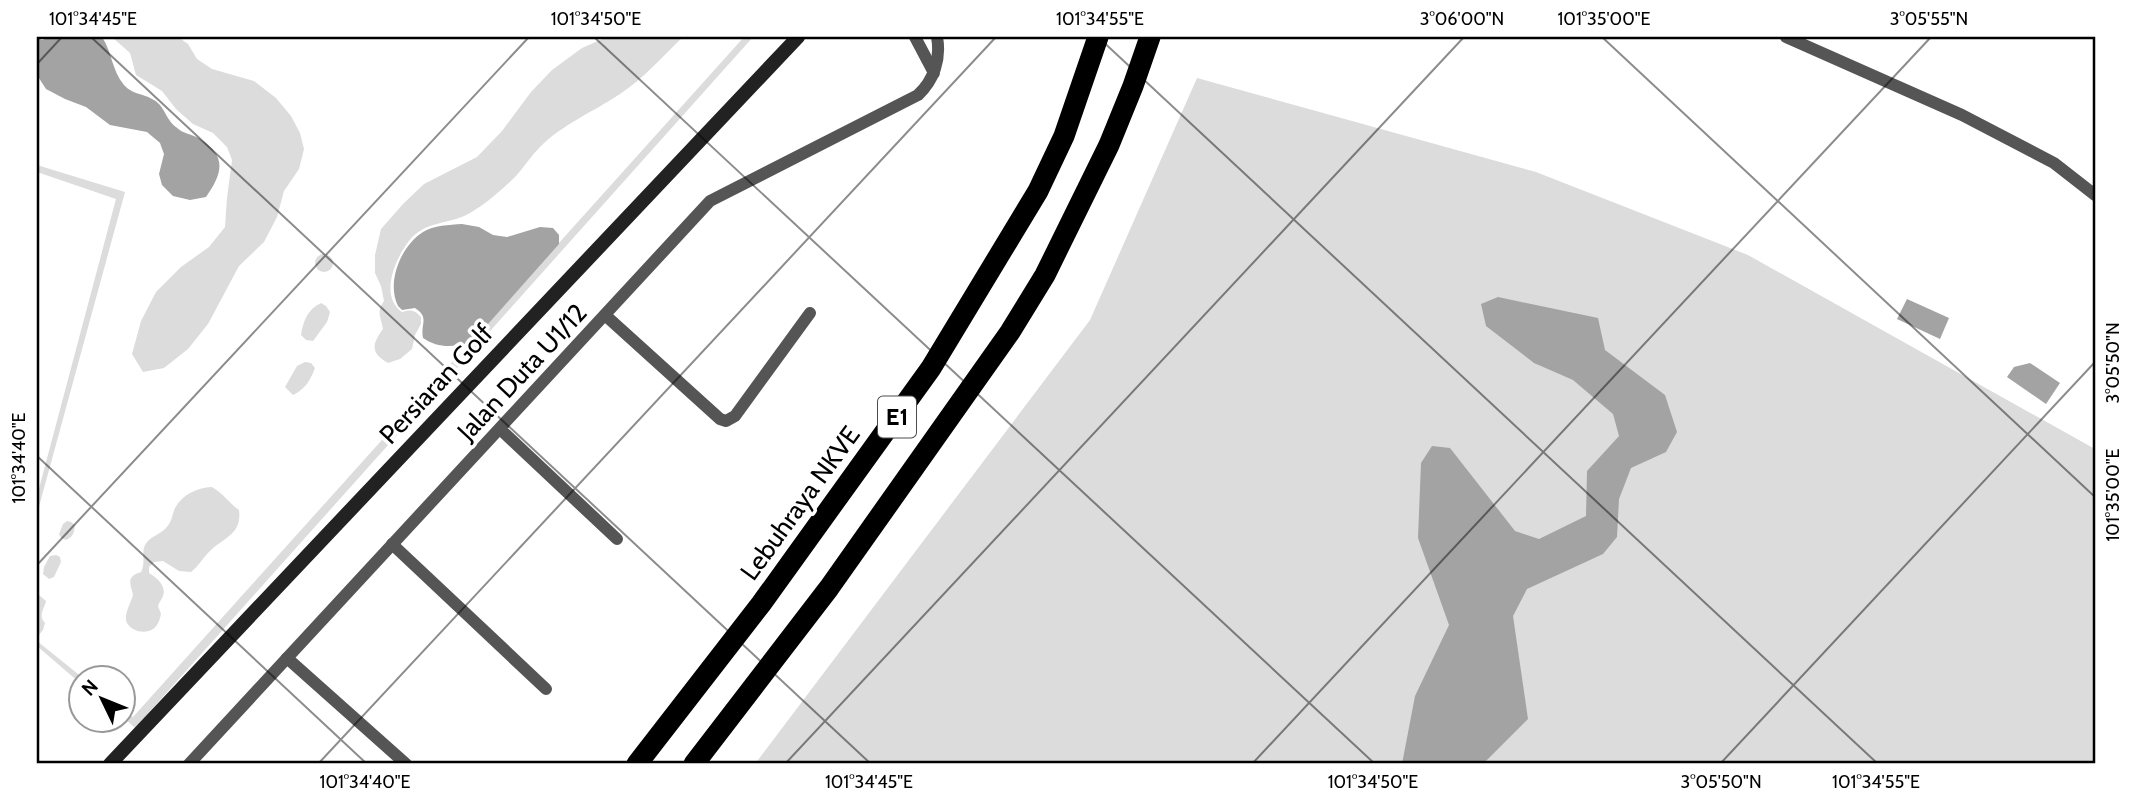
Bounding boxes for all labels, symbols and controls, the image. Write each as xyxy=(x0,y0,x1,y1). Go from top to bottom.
text: 101°34'45"E xyxy=(49,8,137,30)
text: 101°34'50"E xyxy=(551,8,641,30)
text: 101°34'55"E xyxy=(1056,8,1144,30)
text: 3°06'00"N xyxy=(1420,8,1504,30)
text: 101°35'00"E xyxy=(1557,8,1651,30)
text: 3°05'55"N xyxy=(1890,8,1968,30)
street label: Jalan Duta U1/12 xyxy=(450,297,593,448)
street label: Persiaran Golf xyxy=(372,317,500,451)
text: 3°05'50"N xyxy=(2102,322,2124,404)
road number: E1 xyxy=(878,396,916,438)
text: 101°34'40"E xyxy=(8,413,30,503)
street label: Lebuhraya NKVE xyxy=(733,420,867,586)
text: 101°35'00"E xyxy=(2102,448,2124,542)
north arrow xyxy=(66,664,136,734)
text: N xyxy=(77,675,103,701)
text: 101°34'40"E xyxy=(320,771,410,793)
text: 101°34'45"E xyxy=(825,771,913,793)
text: 101°34'50"E xyxy=(1328,771,1418,793)
text: 3°05'50"N xyxy=(1680,771,1762,793)
text: 101°34'55"E xyxy=(1832,771,1920,793)

